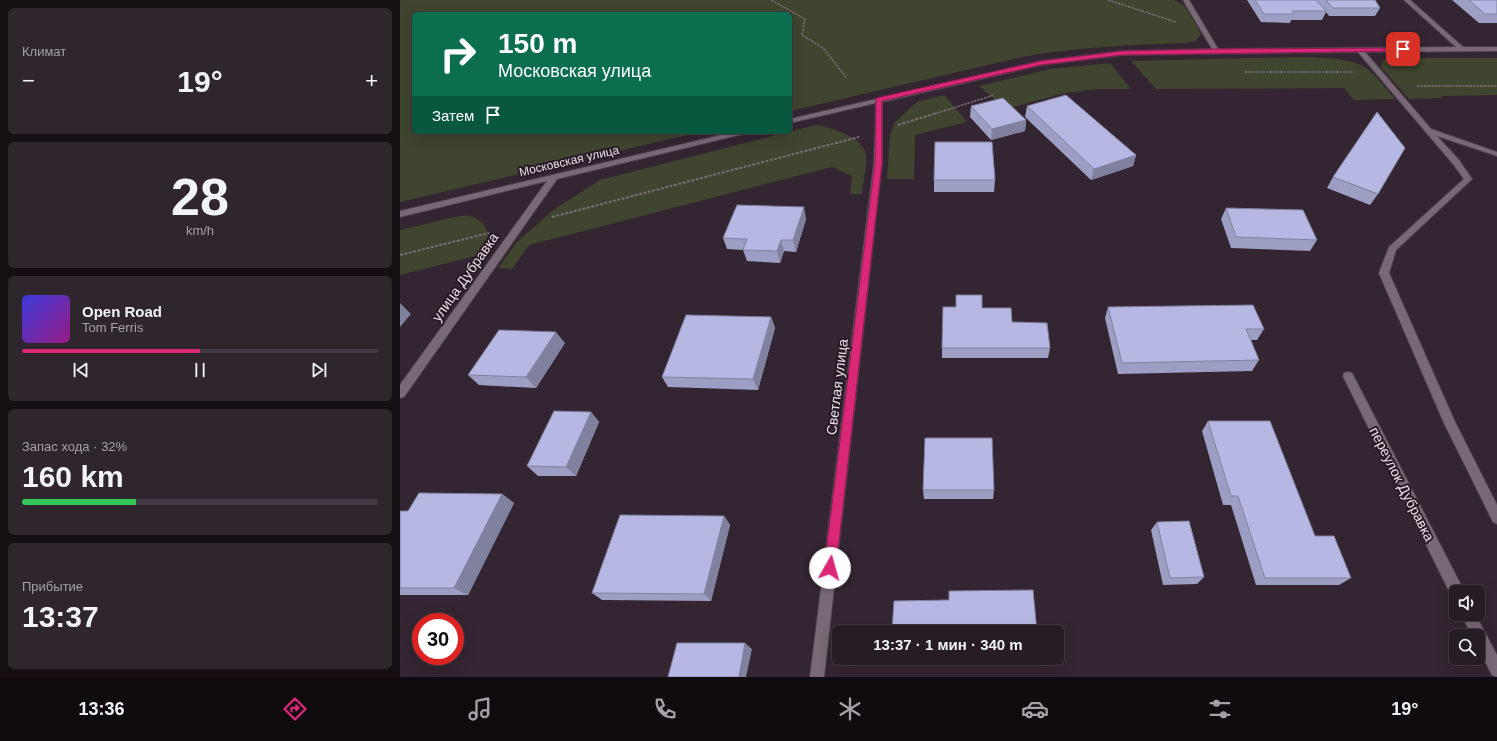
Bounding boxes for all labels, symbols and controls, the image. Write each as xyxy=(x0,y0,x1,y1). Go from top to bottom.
icon: right xyxy=(432,28,484,80)
text: 150 m xyxy=(498,28,577,59)
pin xyxy=(1386,32,1420,66)
icon: arrive xyxy=(1392,38,1414,60)
text: Климат xyxy=(22,44,66,59)
text: Московская улица xyxy=(498,61,651,81)
text: 19° xyxy=(177,65,223,98)
text: − xyxy=(22,68,35,93)
text: + xyxy=(365,68,378,93)
icon: arrive xyxy=(482,104,504,126)
text: Затем xyxy=(432,107,474,124)
street label: Московская улица xyxy=(518,143,621,179)
text: 28 xyxy=(171,168,229,226)
text: km/h xyxy=(186,223,214,238)
street label: улица Дубравка xyxy=(428,229,502,324)
text: Open Road xyxy=(82,303,162,320)
text: Tom Ferris xyxy=(82,320,143,335)
street label: Светлая улица xyxy=(823,338,851,436)
icon: previous xyxy=(70,359,92,381)
icon: pause xyxy=(189,359,211,381)
icon: next xyxy=(308,359,330,381)
street label: переулок Дубравка xyxy=(1366,424,1438,544)
text: Запас хода · 32% xyxy=(22,439,127,454)
text: 160 km xyxy=(22,460,124,493)
position arrow xyxy=(809,547,851,589)
text: Прибытие xyxy=(22,579,83,594)
map controls xyxy=(1449,585,1485,665)
button: sound xyxy=(1449,585,1485,621)
text: 13:37 xyxy=(22,600,99,633)
speed limit sign: 30 xyxy=(412,613,464,665)
button: search xyxy=(1449,629,1485,665)
text: 13:37 · 1 мин · 340 m xyxy=(873,636,1023,653)
icon: directions xyxy=(281,695,309,723)
icon: music xyxy=(466,695,494,723)
icon: phone xyxy=(651,695,679,723)
icon: climate xyxy=(836,695,864,723)
icon: car xyxy=(1021,695,1049,723)
icon: filters xyxy=(1206,695,1234,723)
text: 13:36 xyxy=(78,699,125,719)
text: 19° xyxy=(1391,699,1418,719)

